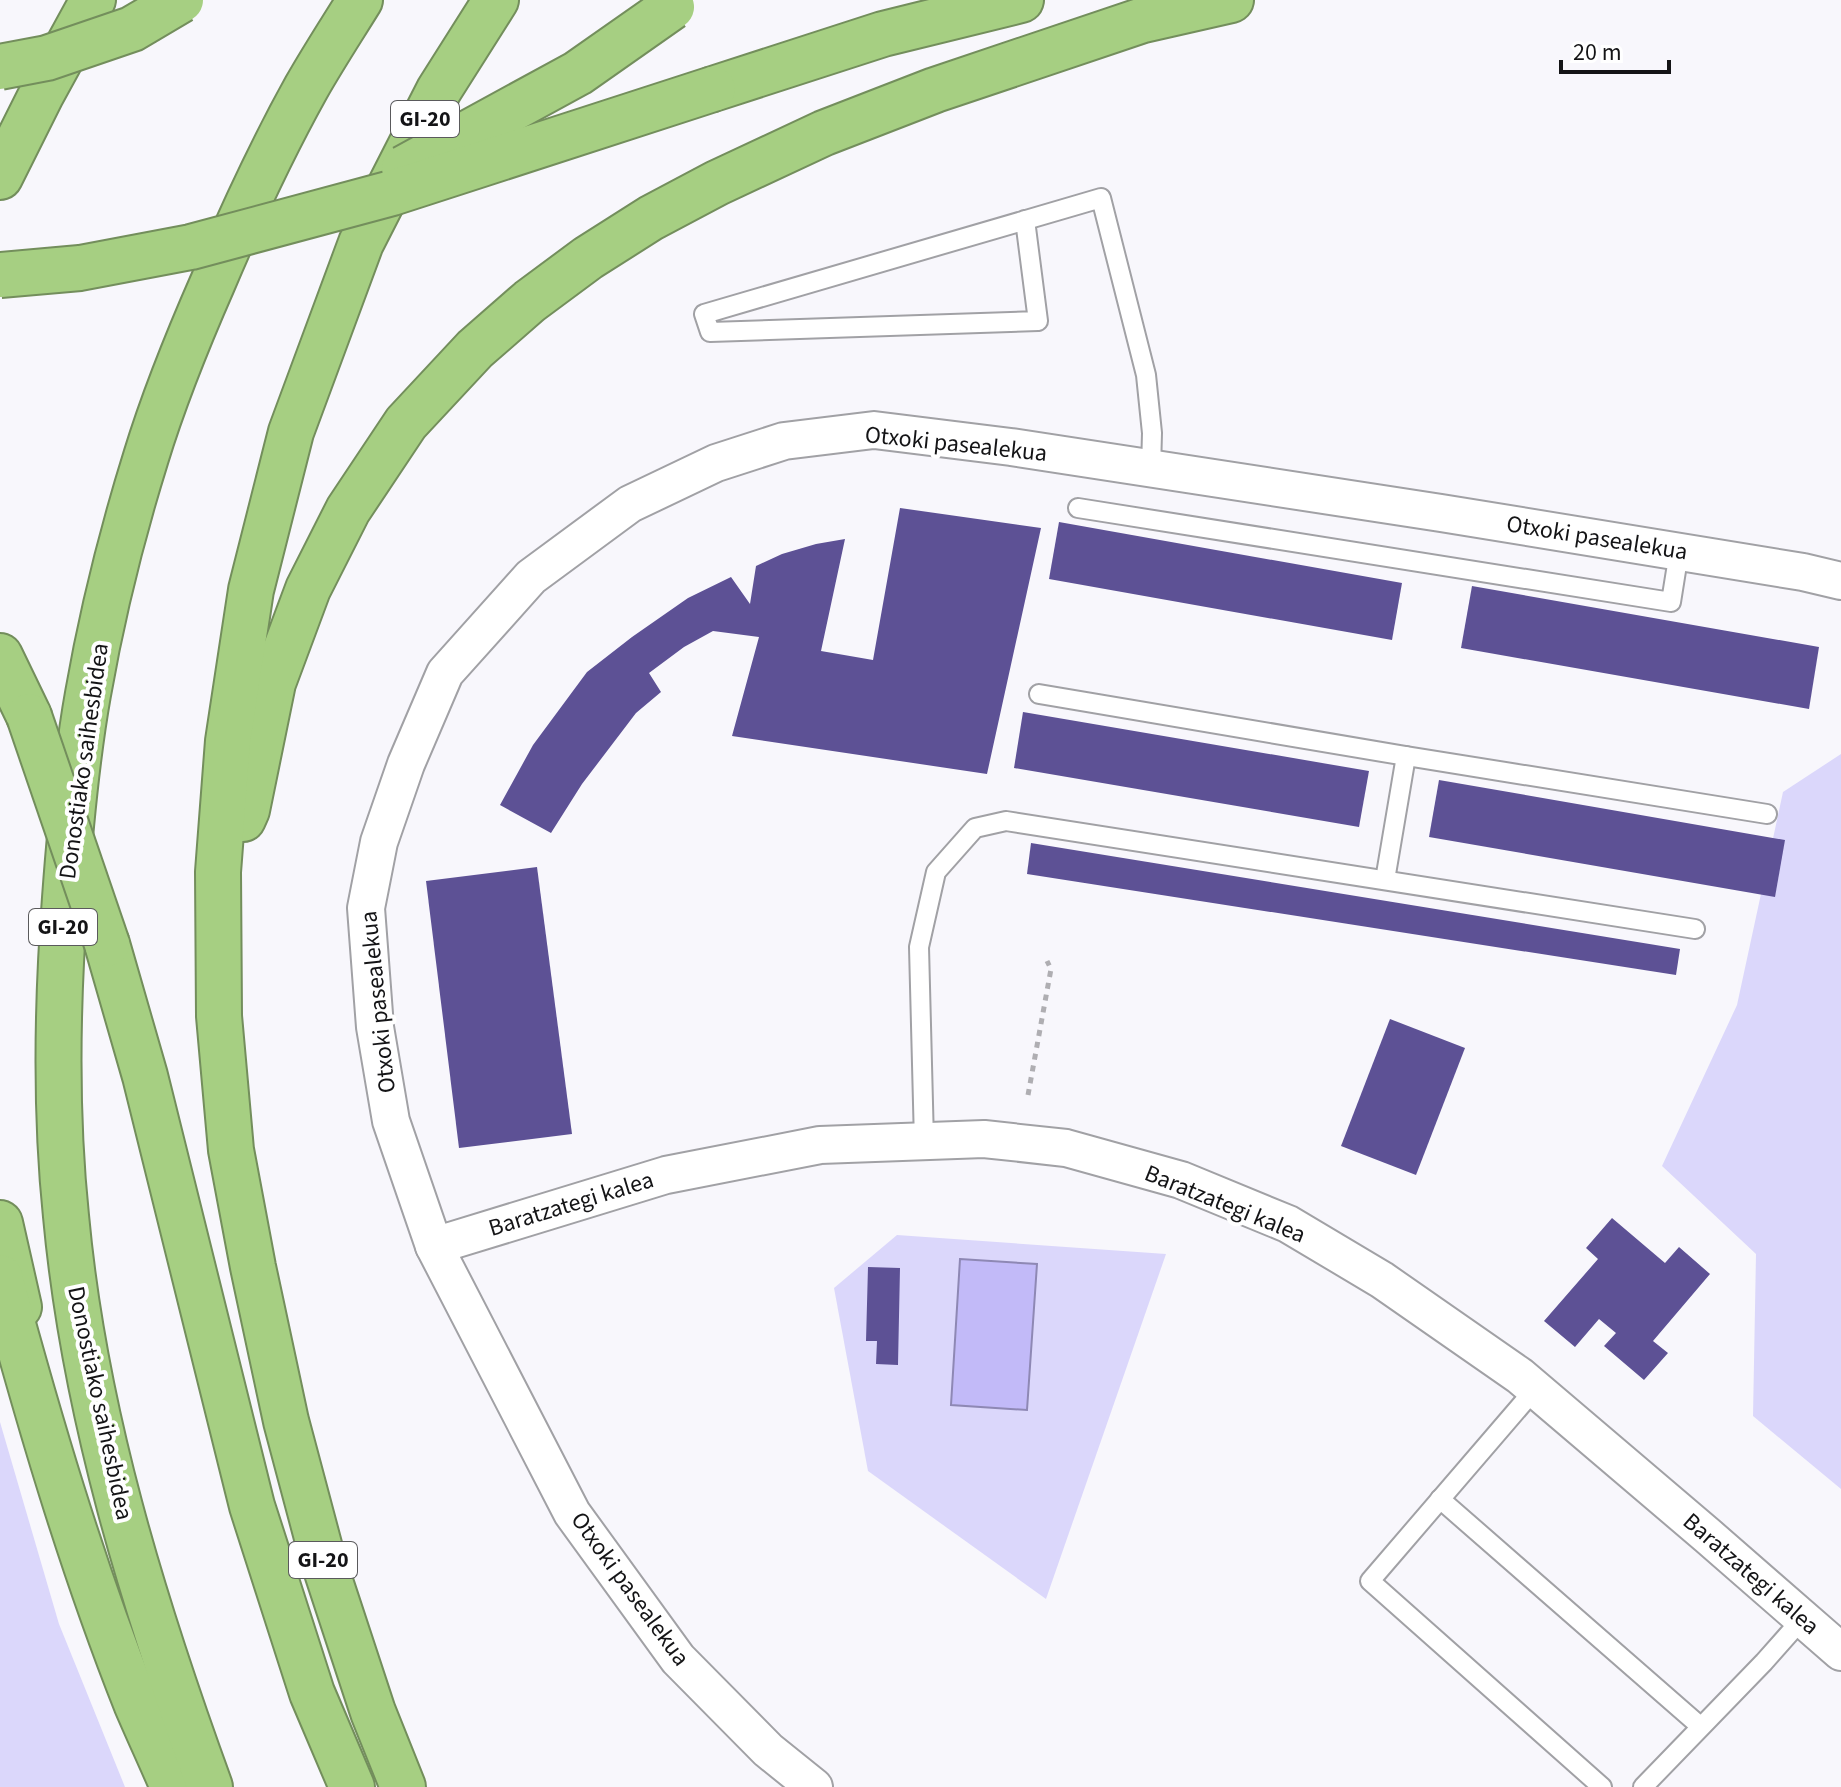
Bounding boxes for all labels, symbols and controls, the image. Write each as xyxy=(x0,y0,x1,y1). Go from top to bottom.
scale bar xyxy=(1561,24,1669,74)
text: 20 m xyxy=(1573,35,1622,70)
road number: GI-20 xyxy=(391,101,459,137)
street label: Otxoki pasealekua xyxy=(863,417,1049,471)
street label: Otxoki pasealekua xyxy=(1504,506,1690,570)
street label: Donostiako saihesbidea xyxy=(50,641,118,881)
road number: GI-20 xyxy=(29,909,97,945)
street label: Otxoki pasealekua xyxy=(351,909,405,1095)
street label: Baratzategi kalea xyxy=(1139,1156,1311,1252)
street label: Baratzategi kalea xyxy=(484,1162,658,1246)
street label: Donostiako saihesbidea xyxy=(58,1283,142,1523)
street label: Otxoki pasealekua xyxy=(562,1505,698,1673)
street label: Baratzategi kalea xyxy=(1675,1505,1827,1643)
road number: GI-20 xyxy=(289,1542,357,1578)

